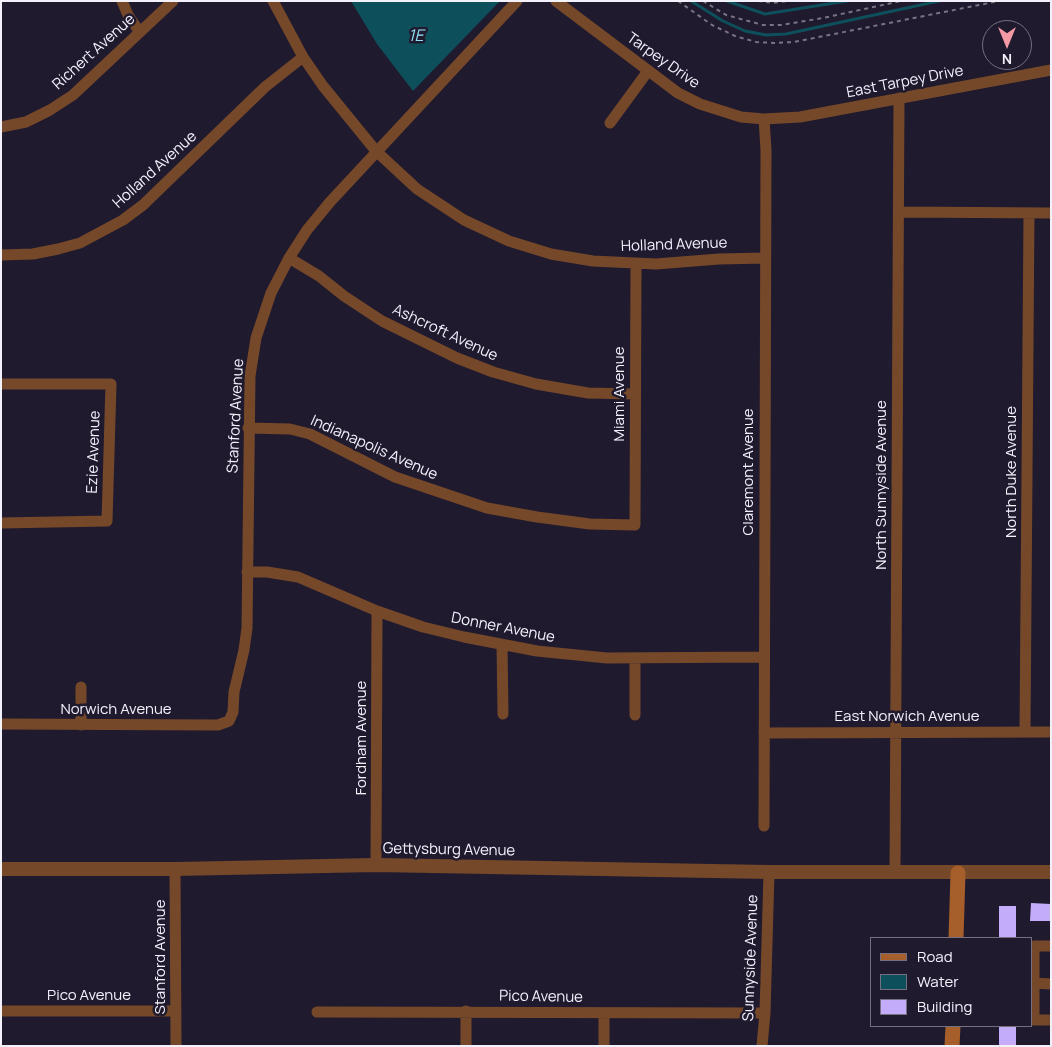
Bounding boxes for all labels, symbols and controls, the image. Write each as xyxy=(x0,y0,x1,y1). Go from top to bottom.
street label: Richert Avenue xyxy=(49,10,139,94)
north arrow xyxy=(982,20,1032,70)
water label: 1E xyxy=(408,27,424,47)
street label: Tarpey Drive xyxy=(623,29,703,93)
text: N xyxy=(1002,50,1012,69)
street label: East Tarpey Drive xyxy=(845,62,965,102)
street label: Holland Avenue xyxy=(109,128,201,212)
street label: Holland Avenue xyxy=(620,234,728,256)
street label: Ashcroft Avenue xyxy=(389,301,501,365)
street label: Miami Avenue xyxy=(611,346,629,442)
street label: Stanford Avenue xyxy=(224,358,248,474)
street label: North Sunnyside Avenue xyxy=(873,400,891,570)
street label: North Duke Avenue xyxy=(1003,406,1021,538)
street label: Claremont Avenue xyxy=(740,408,758,536)
street label: Ezie Avenue xyxy=(84,410,104,494)
street label: Indianapolis Avenue xyxy=(308,412,440,484)
street label: Donner Avenue xyxy=(450,609,556,647)
street label: Fordham Avenue xyxy=(353,681,371,795)
street label: Norwich Avenue xyxy=(60,701,172,719)
street label: East Norwich Avenue xyxy=(835,708,979,726)
street label: Gettysburg Avenue xyxy=(383,840,515,860)
street label: Sunnyside Avenue xyxy=(740,894,762,1022)
street label: Stanford Avenue xyxy=(152,900,170,1014)
legend xyxy=(870,937,1032,1027)
text: Road xyxy=(917,946,953,967)
text: Water xyxy=(917,971,959,992)
street label: Pico Avenue xyxy=(47,987,131,1005)
street label: Pico Avenue xyxy=(499,987,583,1007)
text: Building xyxy=(917,996,972,1017)

